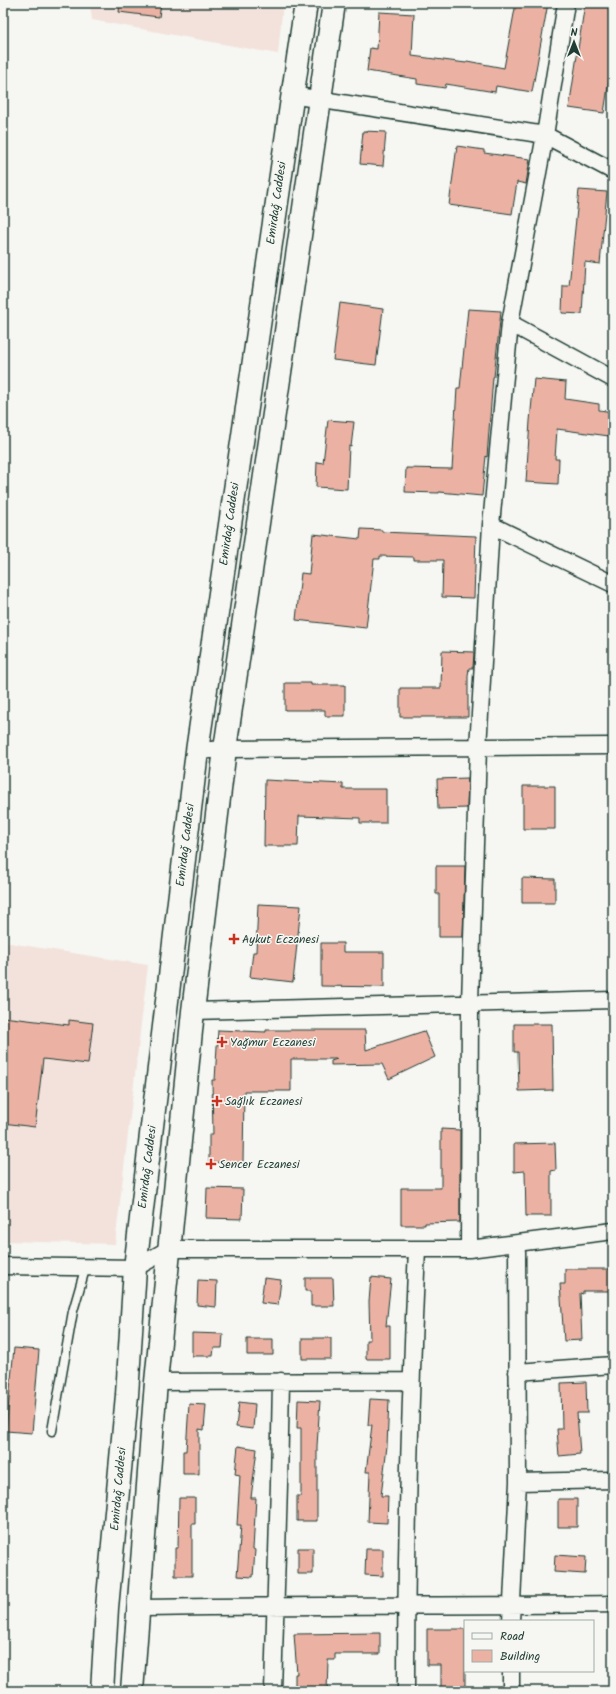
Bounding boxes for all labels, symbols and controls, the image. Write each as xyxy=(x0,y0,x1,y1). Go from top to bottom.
north arrow xyxy=(554,22,594,62)
text: N xyxy=(571,24,578,42)
street label: Emirdağ Caddesi xyxy=(261,159,292,246)
street label: Emirdağ Caddesi xyxy=(214,480,245,567)
street label: Emirdağ Caddesi xyxy=(171,801,200,888)
place label: Aykut Eczanesi xyxy=(242,930,320,949)
marker: Aykut Eczanesi xyxy=(229,934,239,944)
place label: Yağmur Eczanesi xyxy=(230,1033,316,1052)
marker: Yağmur Eczanesi xyxy=(217,1037,227,1047)
place label: Sağlık Eczanesi xyxy=(225,1092,303,1111)
marker: Sağlık Eczanesi xyxy=(212,1096,222,1106)
street label: Emirdağ Caddesi xyxy=(133,1123,162,1210)
place label: Sencer Eczanesi xyxy=(219,1155,301,1174)
marker: Sencer Eczanesi xyxy=(206,1159,216,1169)
street label: Emirdağ Caddesi xyxy=(105,1445,132,1532)
legend xyxy=(464,1620,594,1672)
text: Road xyxy=(500,1627,525,1646)
text: Building xyxy=(500,1647,540,1666)

